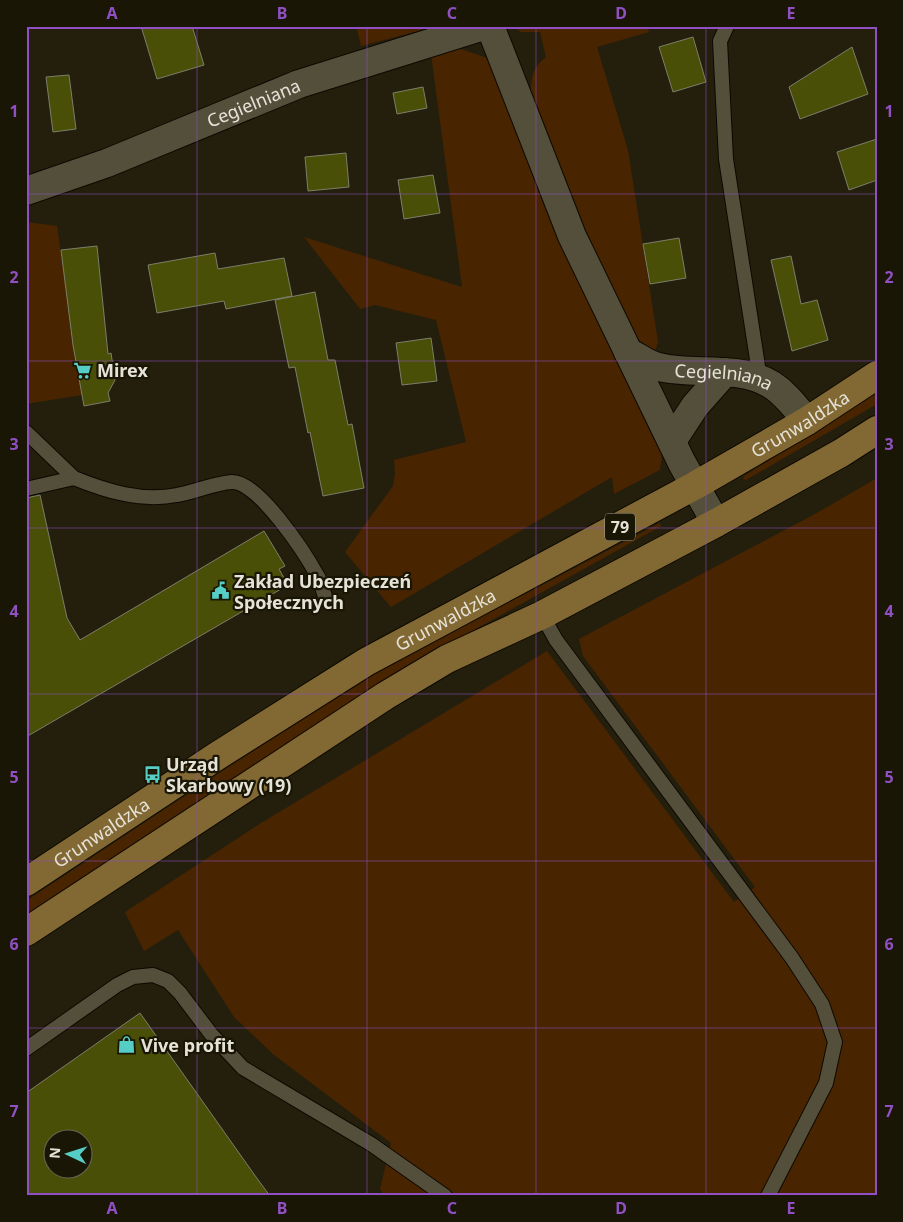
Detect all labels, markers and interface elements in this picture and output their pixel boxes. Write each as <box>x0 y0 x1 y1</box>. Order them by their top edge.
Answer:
text: A <box>106 2 118 24</box>
text: B <box>277 2 287 24</box>
text: C <box>447 2 457 24</box>
text: D <box>615 2 627 24</box>
text: E <box>787 2 796 24</box>
street label: Cegielniana <box>203 73 304 133</box>
text: 1 <box>9 100 19 122</box>
text: 1 <box>884 100 894 122</box>
text: 2 <box>9 266 19 288</box>
text: 2 <box>884 266 894 288</box>
place label: Mirex <box>97 358 148 382</box>
street label: Cegielniana <box>674 358 777 395</box>
supermarket icon: Mirex <box>73 360 93 380</box>
street label: Grunwaldzka <box>746 385 854 463</box>
text: 3 <box>9 433 19 455</box>
text: 3 <box>884 433 894 455</box>
road number: 79 <box>605 514 635 540</box>
place label: Zakład Ubezpieczeń Społecznych <box>234 569 411 614</box>
public building icon: Zakład Ubezpieczeń Społecznych <box>210 581 230 601</box>
street label: Grunwaldzka <box>391 583 500 656</box>
text: 4 <box>9 600 19 622</box>
text: 4 <box>884 600 894 622</box>
place label: Urząd Skarbowy (19) <box>166 752 291 797</box>
bus stop icon: Urząd Skarbowy (19) <box>142 764 162 784</box>
text: 5 <box>9 766 19 788</box>
text: 5 <box>884 766 894 788</box>
street label: Grunwaldzka <box>48 792 154 873</box>
text: 6 <box>9 933 19 955</box>
text: 6 <box>884 933 894 955</box>
place label: Vive profit <box>141 1033 234 1057</box>
shop icon: Vive profit <box>117 1035 137 1055</box>
text: 7 <box>9 1100 19 1122</box>
text: 7 <box>884 1100 894 1122</box>
north arrow <box>42 1130 92 1180</box>
text: N <box>45 1147 64 1159</box>
text: A <box>106 1197 118 1219</box>
text: B <box>277 1197 287 1219</box>
text: C <box>447 1197 457 1219</box>
text: D <box>615 1197 627 1219</box>
text: E <box>787 1197 796 1219</box>

